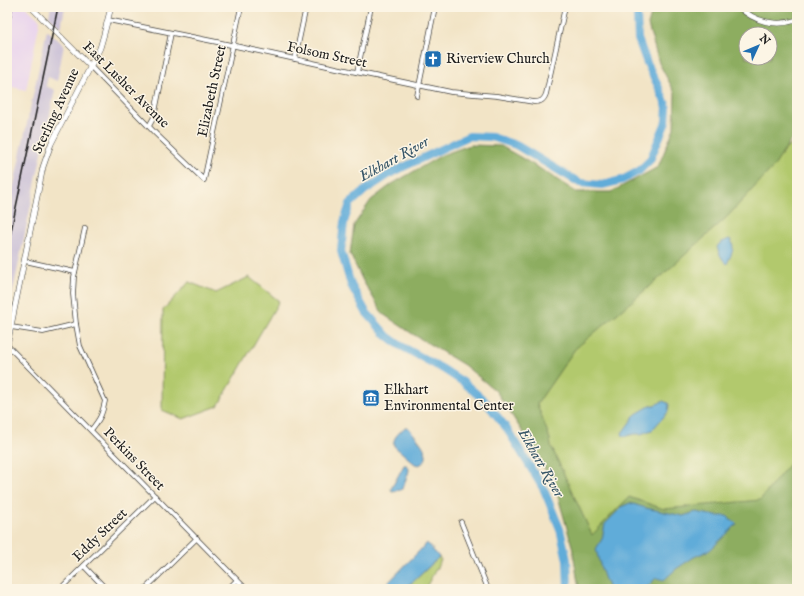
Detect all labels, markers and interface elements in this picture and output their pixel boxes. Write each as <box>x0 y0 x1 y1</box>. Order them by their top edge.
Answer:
north arrow <box>738 26 778 66</box>
text: N <box>755 31 773 48</box>
street label: East Lusher Avenue <box>79 38 174 133</box>
street label: Folsom Street <box>285 38 369 72</box>
street label: Elizabeth Street <box>193 43 231 139</box>
church icon: Riverview Church <box>423 49 443 69</box>
place label: Riverview Church <box>446 50 550 68</box>
street label: Sterling Avenue <box>28 65 84 157</box>
water label: Elkhart River <box>355 132 433 186</box>
place label: Elkhart Environmental Center <box>384 381 514 415</box>
museum icon: Elkhart Environmental Center <box>361 388 381 408</box>
street label: Perkins Street <box>99 424 169 494</box>
water label: Elkhart River <box>513 424 569 502</box>
street label: Eddy Street <box>69 504 131 566</box>

